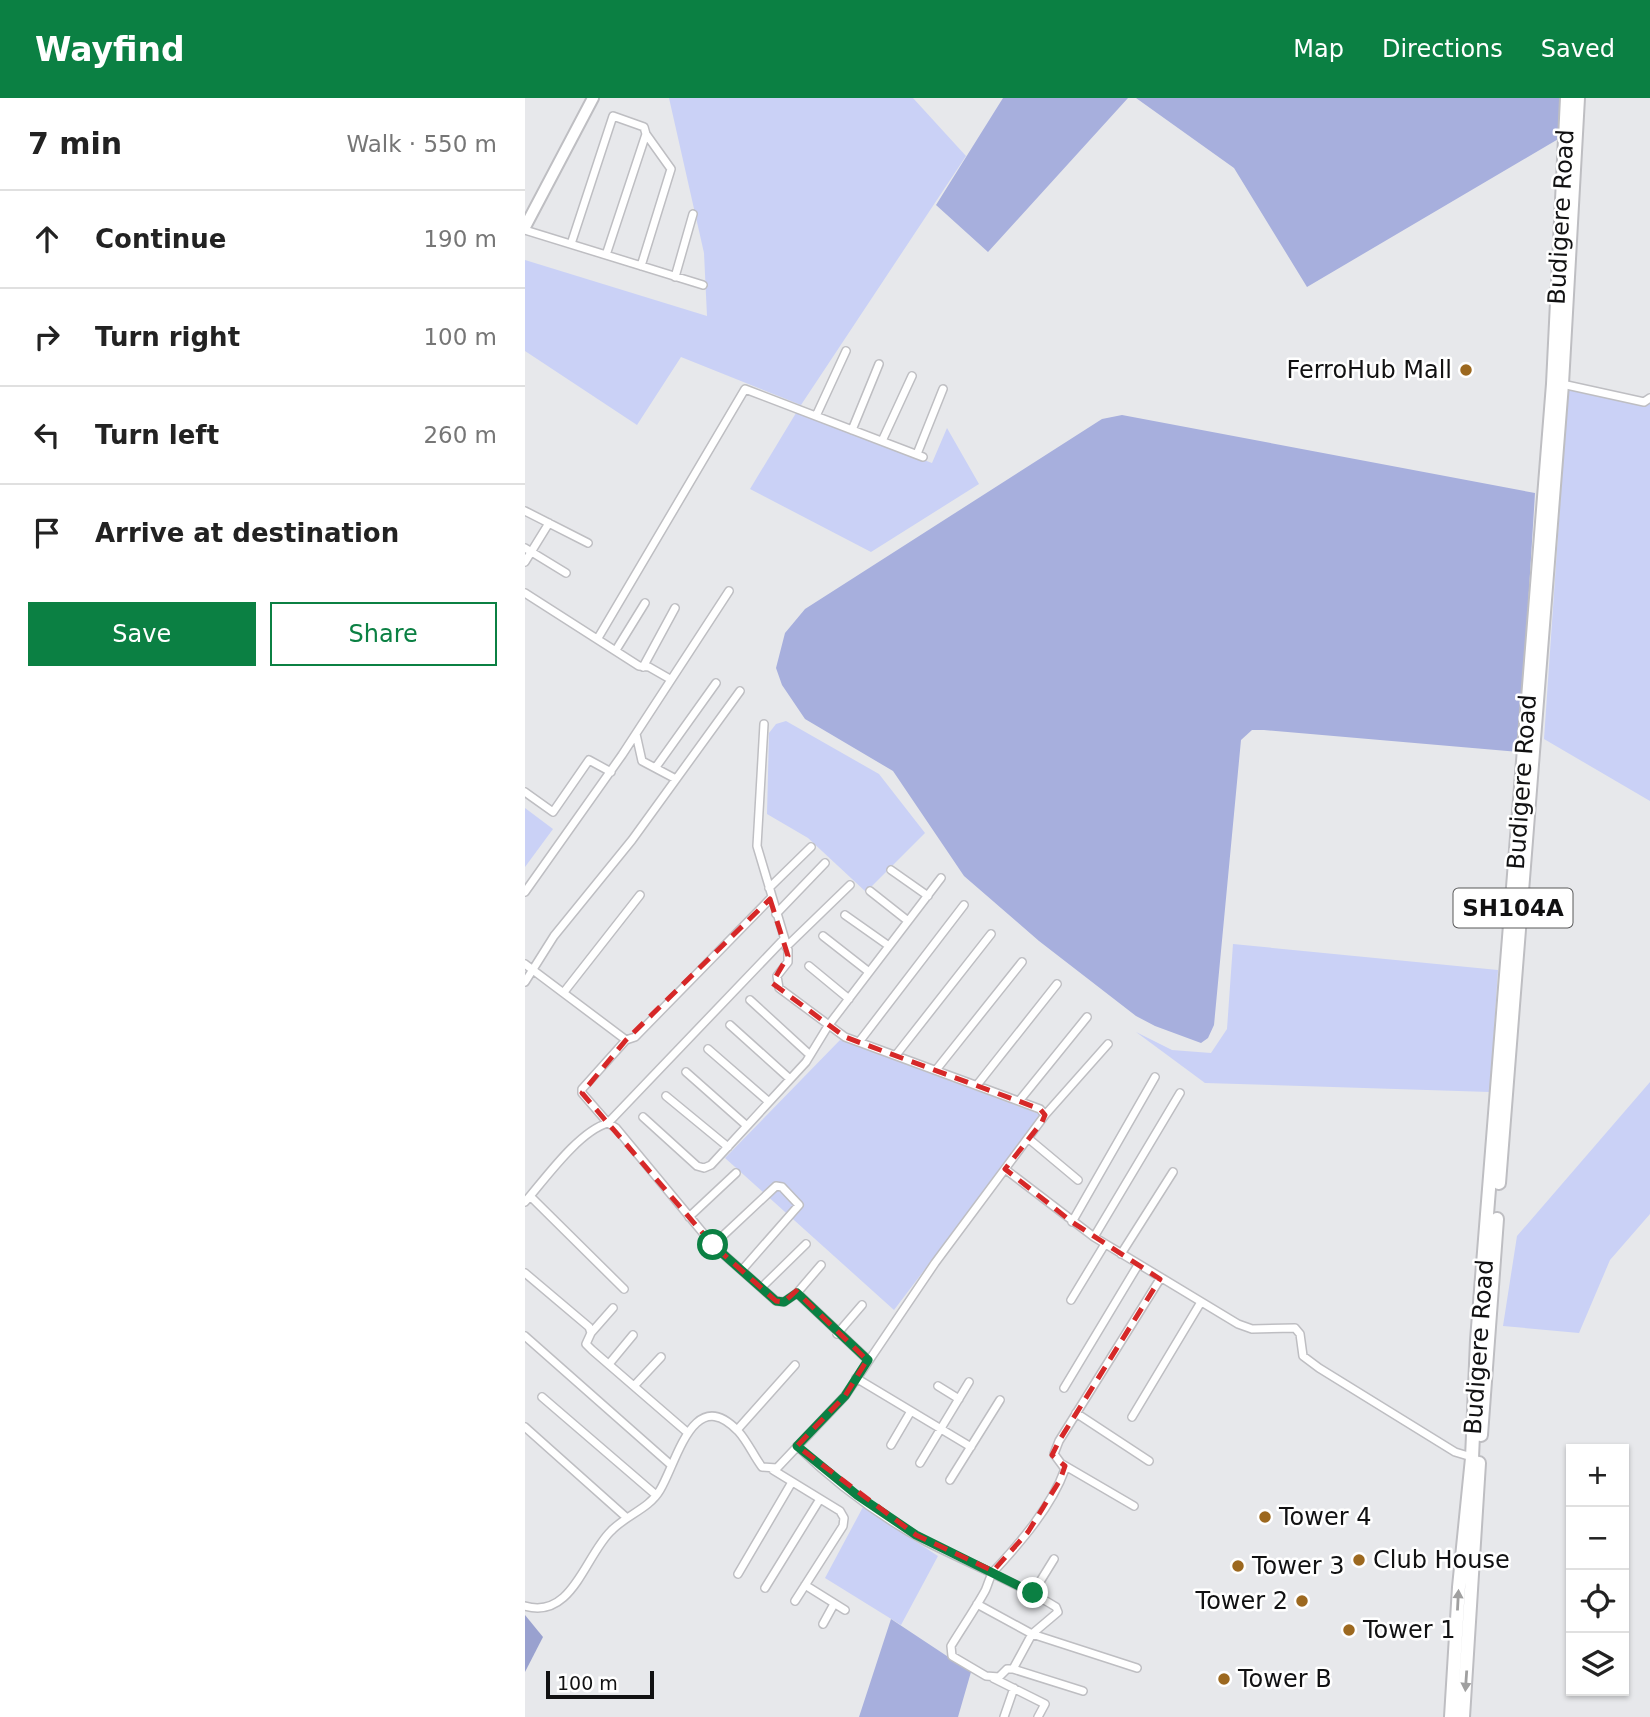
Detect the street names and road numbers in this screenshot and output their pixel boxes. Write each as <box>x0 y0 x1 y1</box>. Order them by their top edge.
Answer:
street label: Budigere Road <box>1542 129 1580 305</box>
street label: Budigere Road <box>1502 693 1542 871</box>
road number: SH104A <box>1453 888 1573 928</box>
street label: Budigere Road <box>1459 1258 1499 1436</box>

